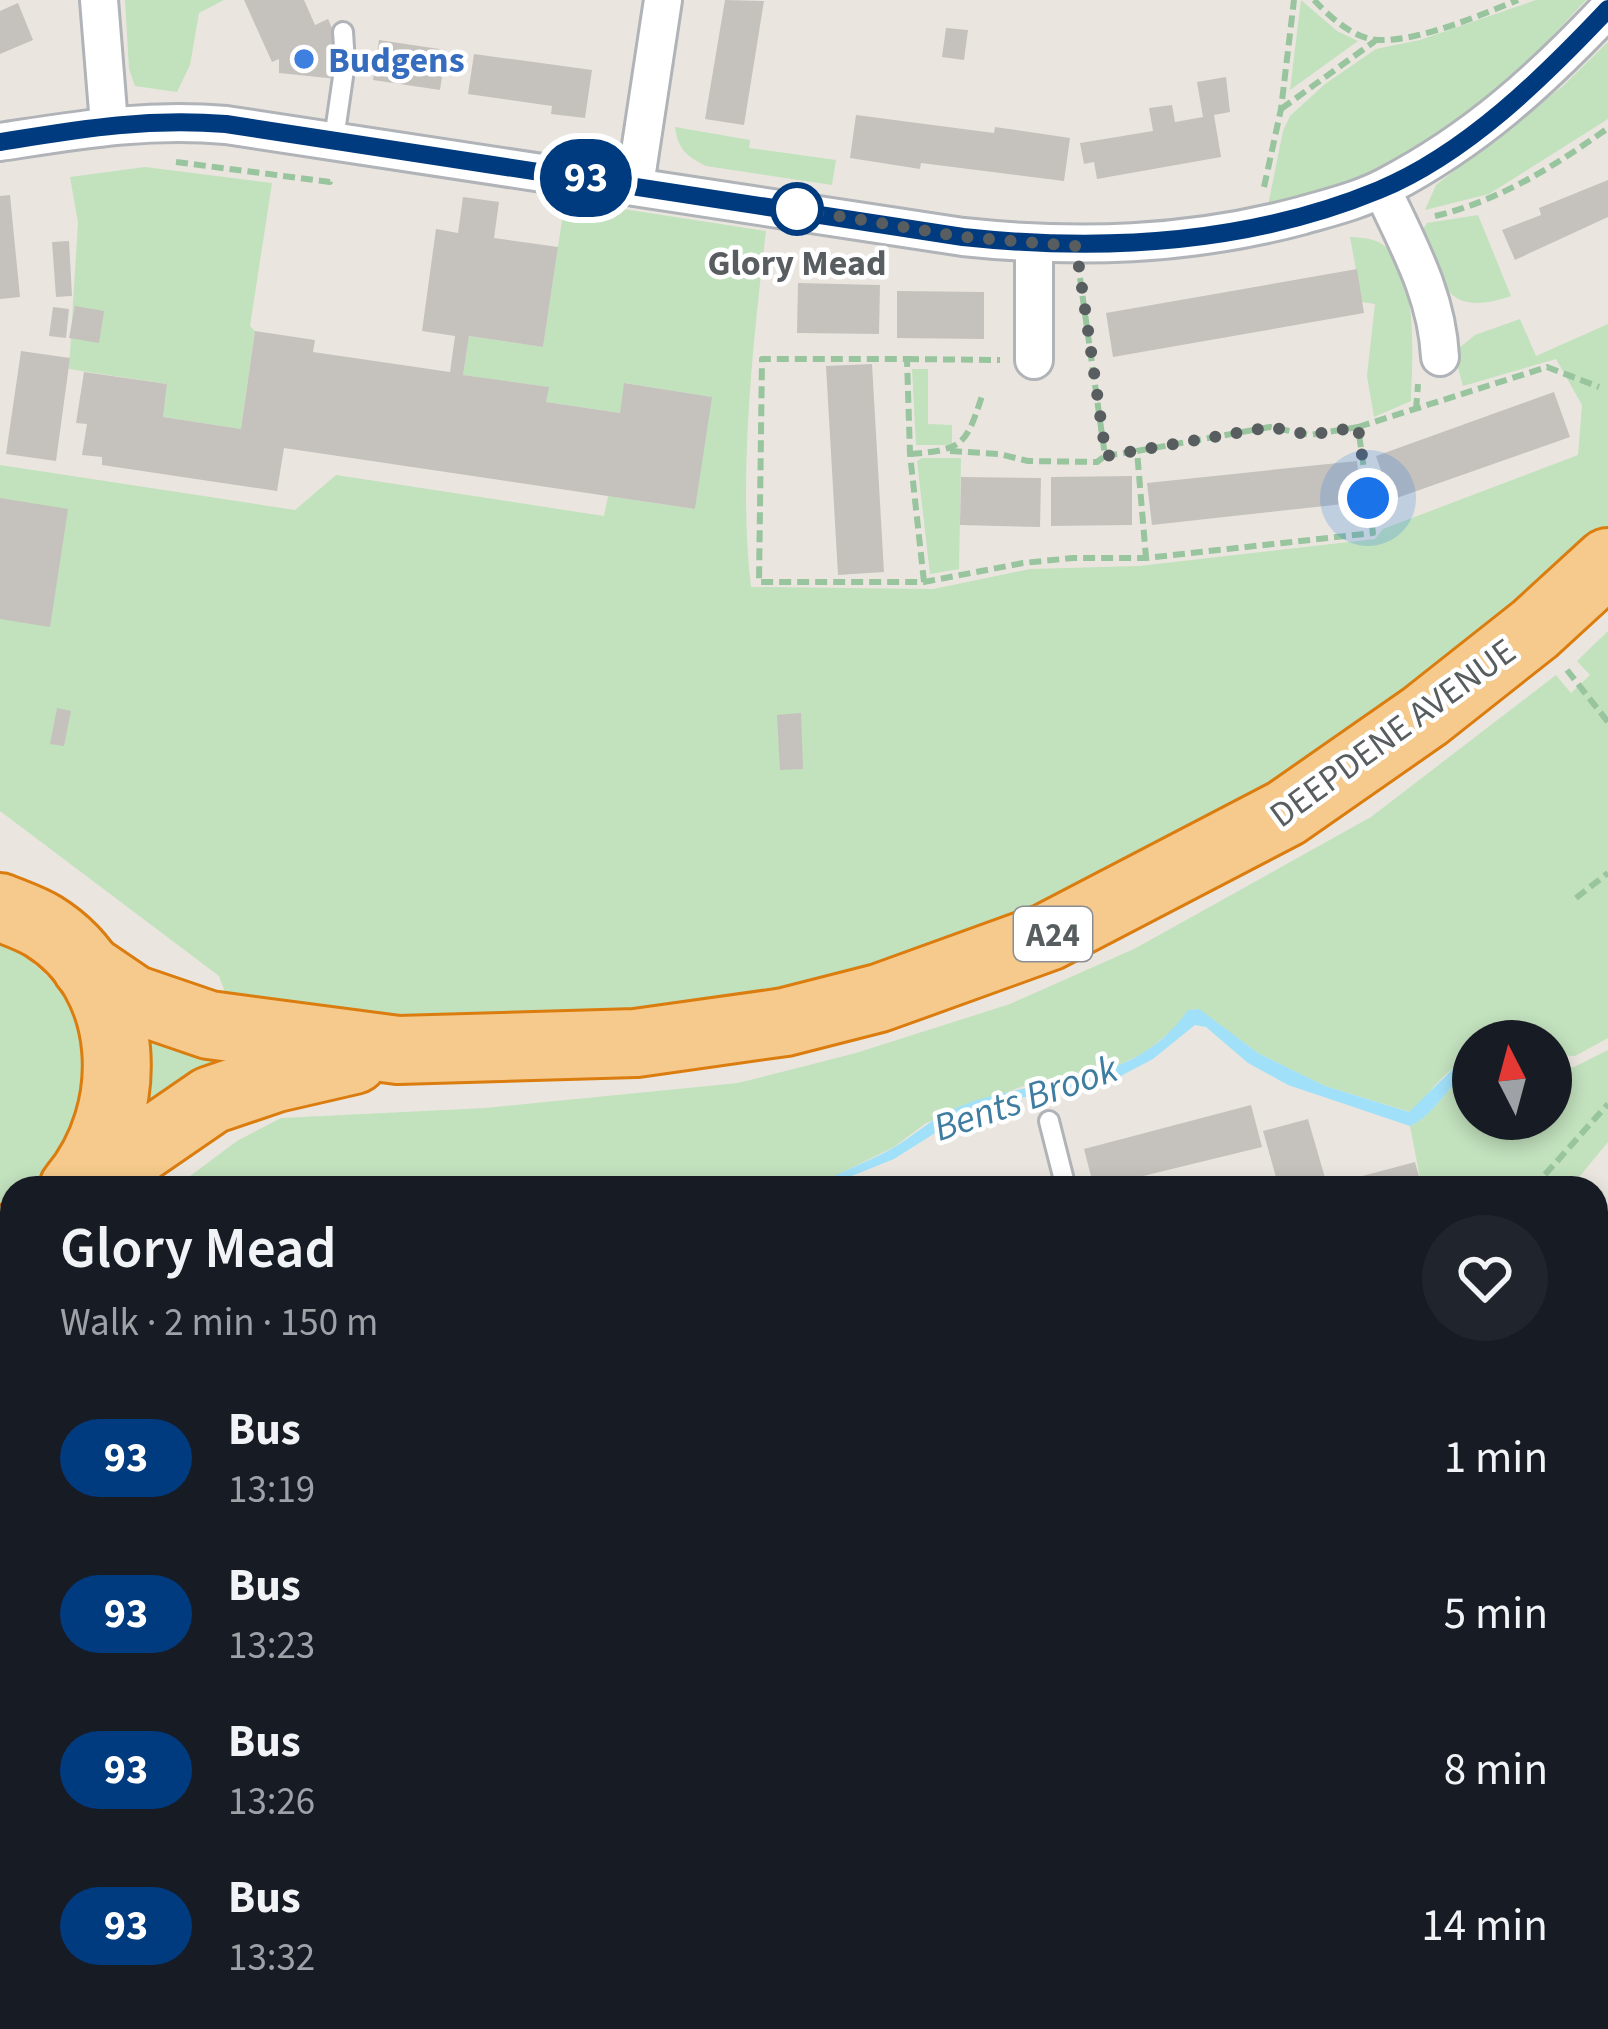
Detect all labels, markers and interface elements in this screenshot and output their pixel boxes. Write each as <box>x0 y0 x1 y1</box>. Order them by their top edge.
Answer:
place label: Budgens <box>328 35 465 86</box>
marker: Budgens <box>291 46 317 72</box>
line badge: 93 <box>532 139 640 217</box>
text: 93 <box>564 148 608 208</box>
marker: Glory Mead <box>772 184 822 234</box>
place label: Glory Mead <box>707 238 887 289</box>
your location <box>1338 468 1398 528</box>
street label: DEEPDENE AVENUE <box>1259 626 1526 840</box>
road number: A24 <box>1014 907 1092 961</box>
north arrow <box>1452 1020 1572 1140</box>
map controls <box>1452 1020 1572 1140</box>
water label: Bents Brook <box>926 1041 1127 1157</box>
text: Glory Mead <box>60 1209 337 1290</box>
button: heart <box>1422 1215 1548 1341</box>
text: Walk · 2 min · 150 m <box>60 1295 378 1351</box>
text: Bus <box>228 1398 301 1462</box>
text: 1 min <box>1444 1426 1548 1490</box>
text: 93 <box>104 1428 148 1488</box>
text: 13:19 <box>228 1462 315 1518</box>
text: Bus <box>228 1554 301 1618</box>
text: 5 min <box>1444 1582 1548 1646</box>
text: 93 <box>104 1584 148 1644</box>
text: 13:23 <box>228 1618 315 1674</box>
text: Bus <box>228 1710 301 1774</box>
text: 8 min <box>1444 1738 1548 1802</box>
text: 93 <box>104 1740 148 1800</box>
text: 13:26 <box>228 1774 315 1830</box>
text: Bus <box>228 1866 301 1930</box>
text: 14 min <box>1421 1894 1548 1958</box>
text: 93 <box>104 1896 148 1956</box>
text: 13:32 <box>228 1930 315 1986</box>

